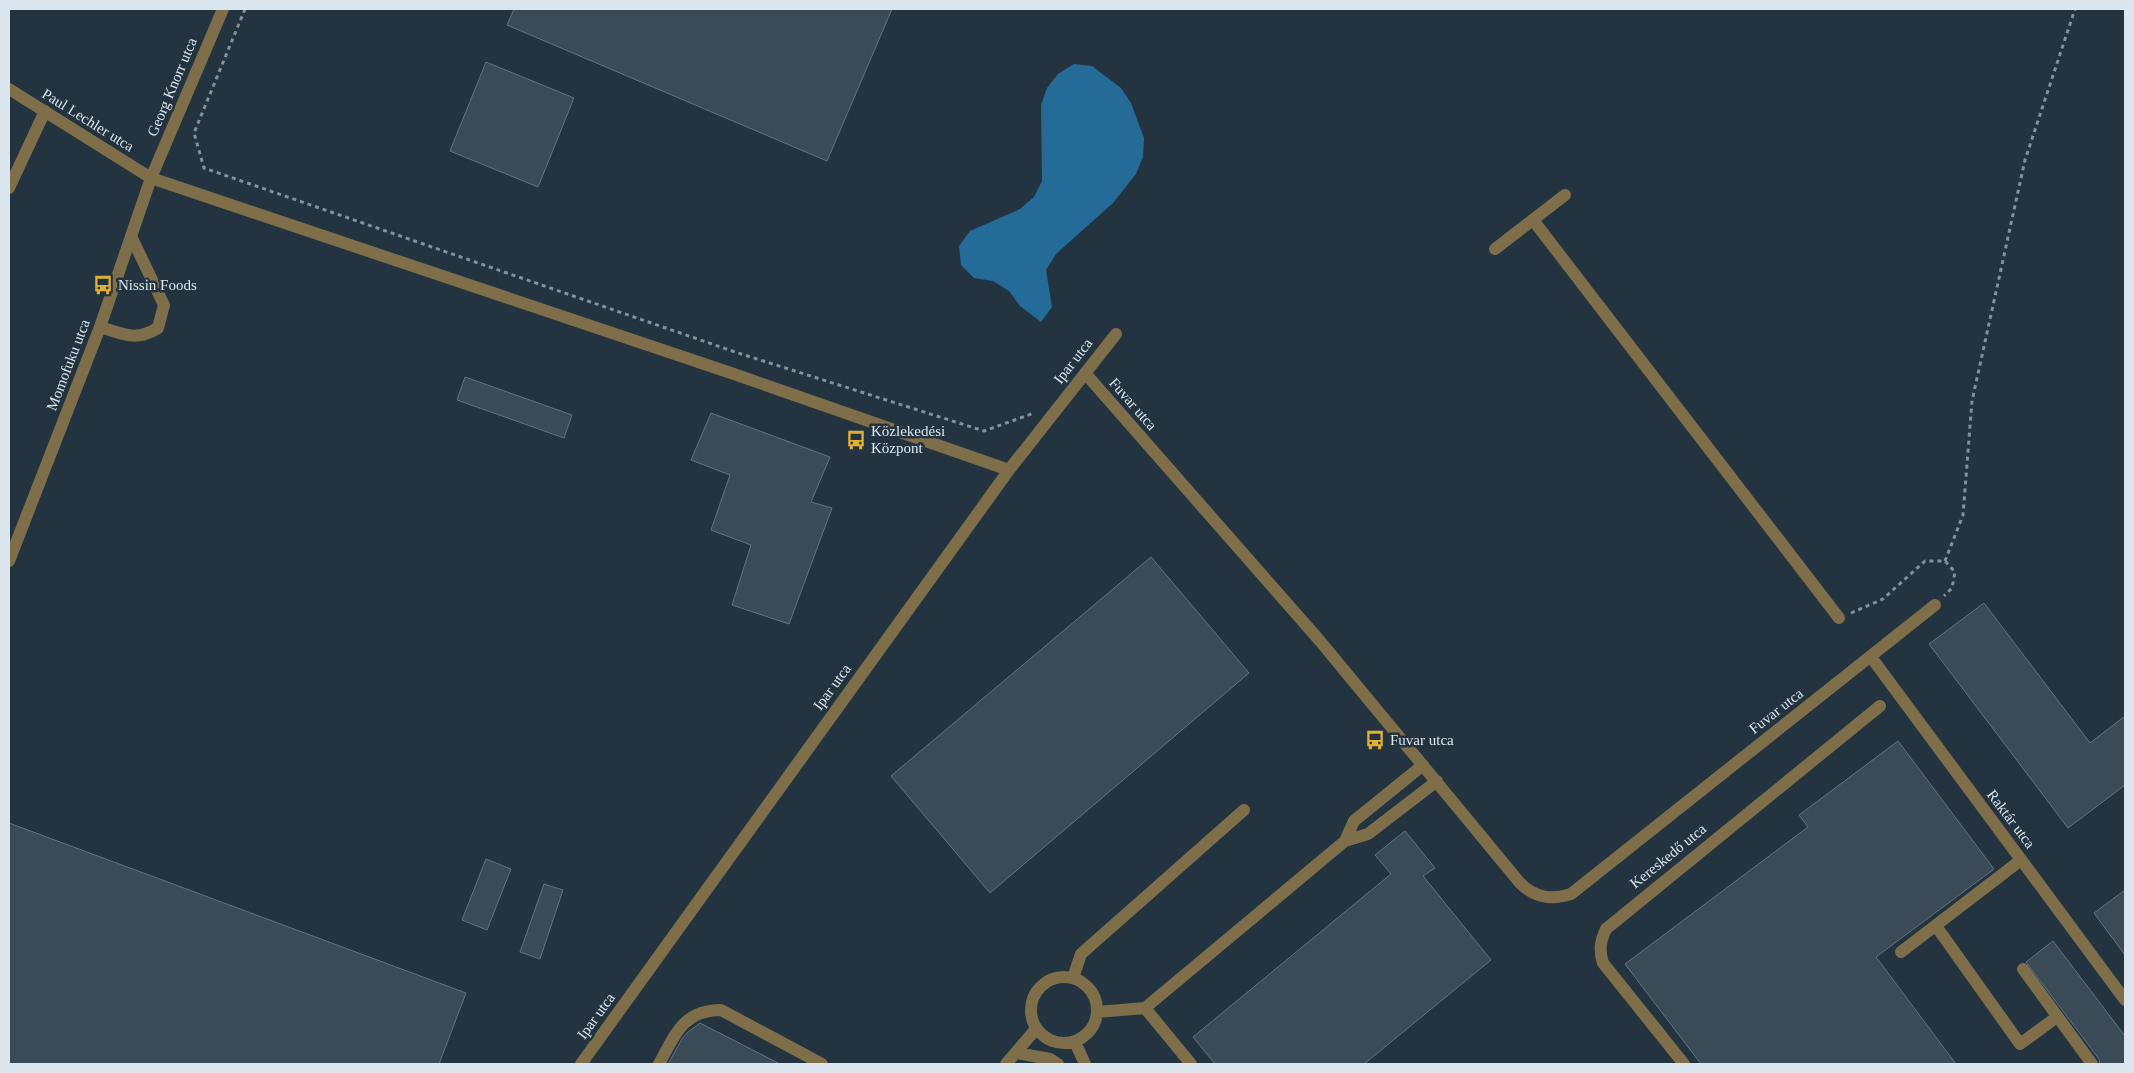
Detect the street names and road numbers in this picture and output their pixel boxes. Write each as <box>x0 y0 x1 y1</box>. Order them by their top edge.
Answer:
street label: Georg Knorr utca <box>144 35 200 139</box>
street label: Paul Lechler utca <box>39 85 137 155</box>
street label: Momofuku utca <box>43 317 93 413</box>
street label: Ipar utca <box>1050 335 1096 387</box>
street label: Fuvar utca <box>1106 375 1160 434</box>
street label: Ipar utca <box>810 661 854 713</box>
street label: Fuvar utca <box>1746 685 1806 737</box>
street label: Raktár utca <box>1984 787 2038 852</box>
street label: Kereskedő utca <box>1627 820 1709 891</box>
street label: Ipar utca <box>574 990 618 1042</box>

